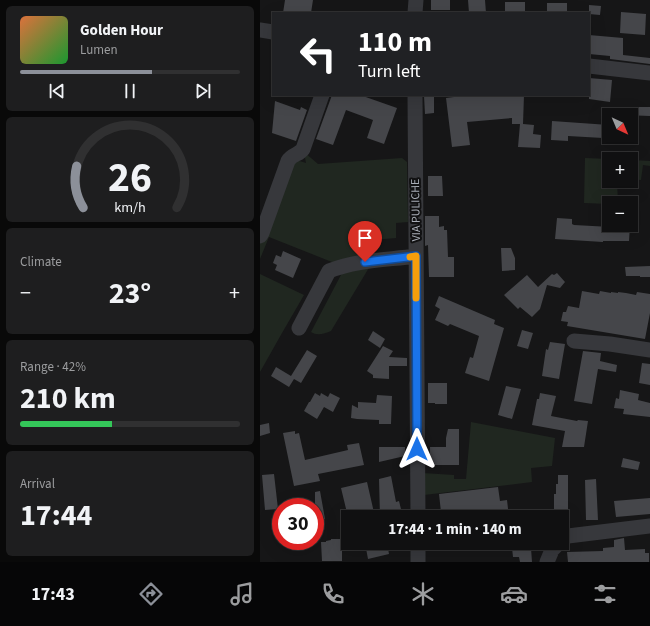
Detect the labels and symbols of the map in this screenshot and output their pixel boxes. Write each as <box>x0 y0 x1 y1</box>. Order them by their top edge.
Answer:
north arrow <box>602 108 638 144</box>
street label: VIA PULICHE <box>407 178 425 242</box>
pin <box>348 221 382 262</box>
position arrow <box>396 428 438 470</box>
speed limit sign: 30 <box>272 498 324 550</box>

